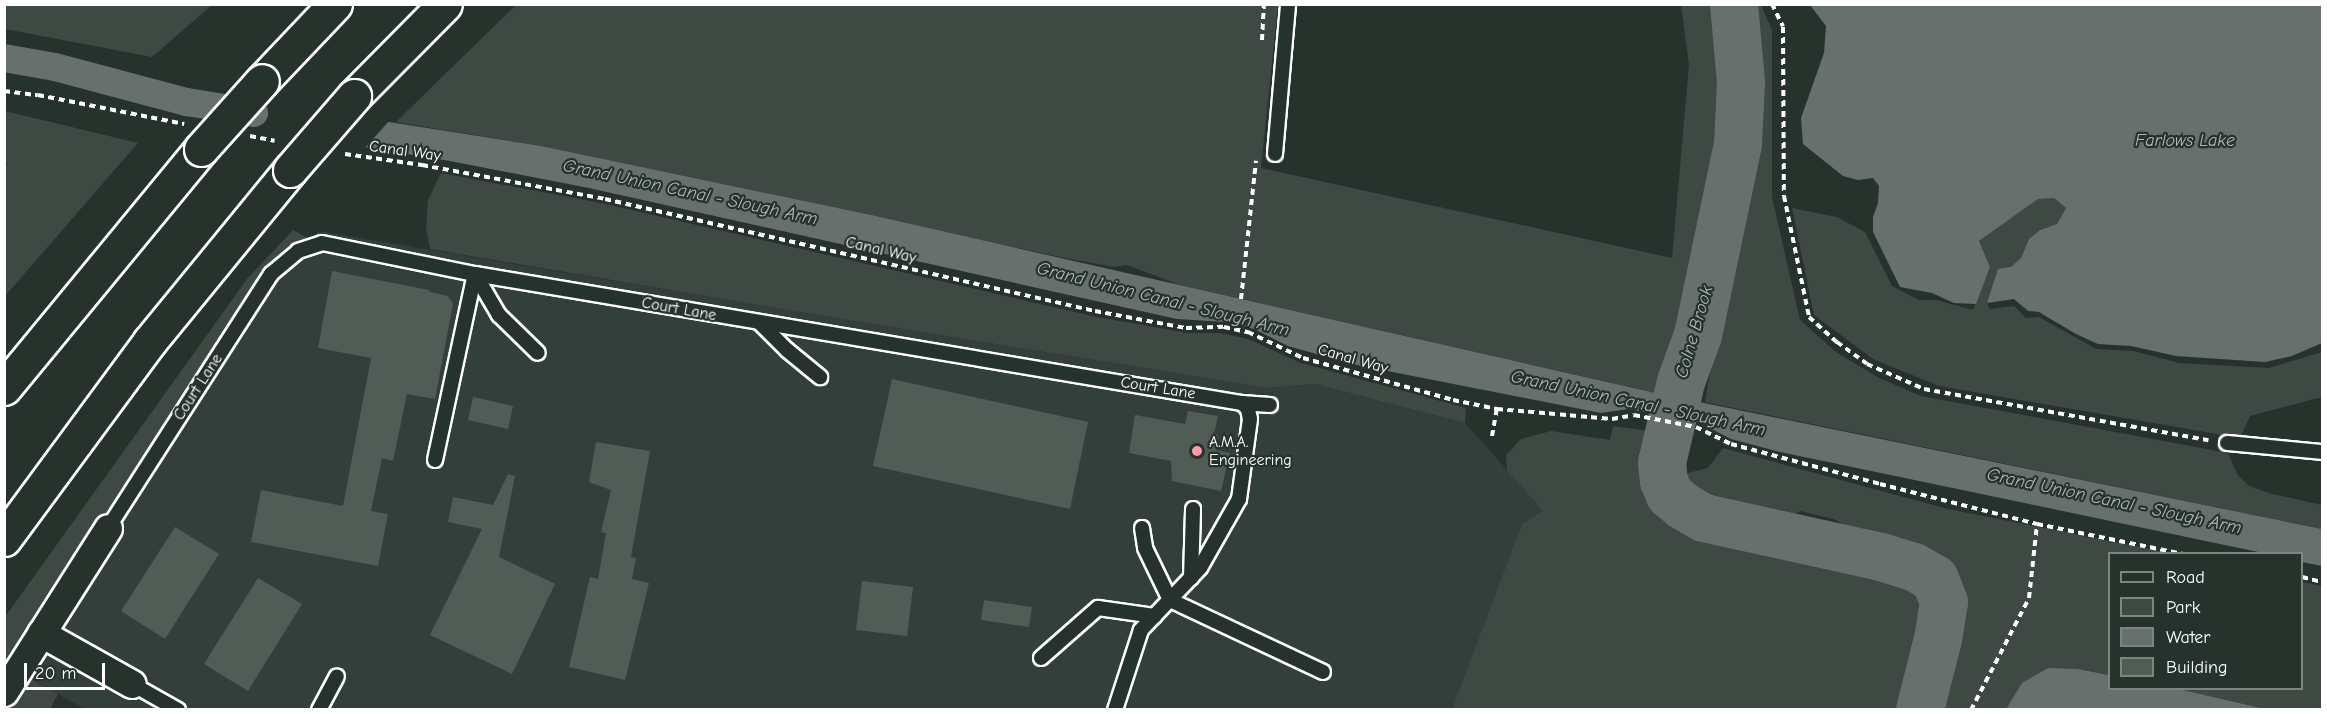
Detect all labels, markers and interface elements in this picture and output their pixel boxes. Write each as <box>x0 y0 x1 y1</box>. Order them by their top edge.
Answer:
water label: Farlows Lake <box>2135 130 2235 152</box>
street label: Canal Way <box>368 136 442 166</box>
water label: Grand Union Canal - Slough Arm <box>561 155 819 231</box>
street label: Canal Way <box>844 233 918 267</box>
water label: Grand Union Canal - Slough Arm <box>1034 258 1292 342</box>
water label: Colne Brook <box>1672 283 1718 381</box>
street label: Court Lane <box>640 293 718 325</box>
street label: Canal Way <box>1316 340 1390 378</box>
street label: Court Lane <box>169 350 227 424</box>
water label: Grand Union Canal - Slough Arm <box>1509 366 1767 442</box>
street label: Court Lane <box>1119 373 1197 403</box>
place label: A.M.A. Engineering <box>1209 432 1292 470</box>
marker: A.M.A. Engineering <box>1190 444 1204 458</box>
water label: Grand Union Canal - Slough Arm <box>1985 464 2243 540</box>
legend <box>2108 552 2303 690</box>
text: Road <box>2166 567 2205 588</box>
text: Park <box>2166 597 2200 618</box>
text: Water <box>2166 627 2210 648</box>
scale bar <box>27 651 108 689</box>
text: Building <box>2166 657 2228 678</box>
text: 20 m <box>35 663 76 684</box>

